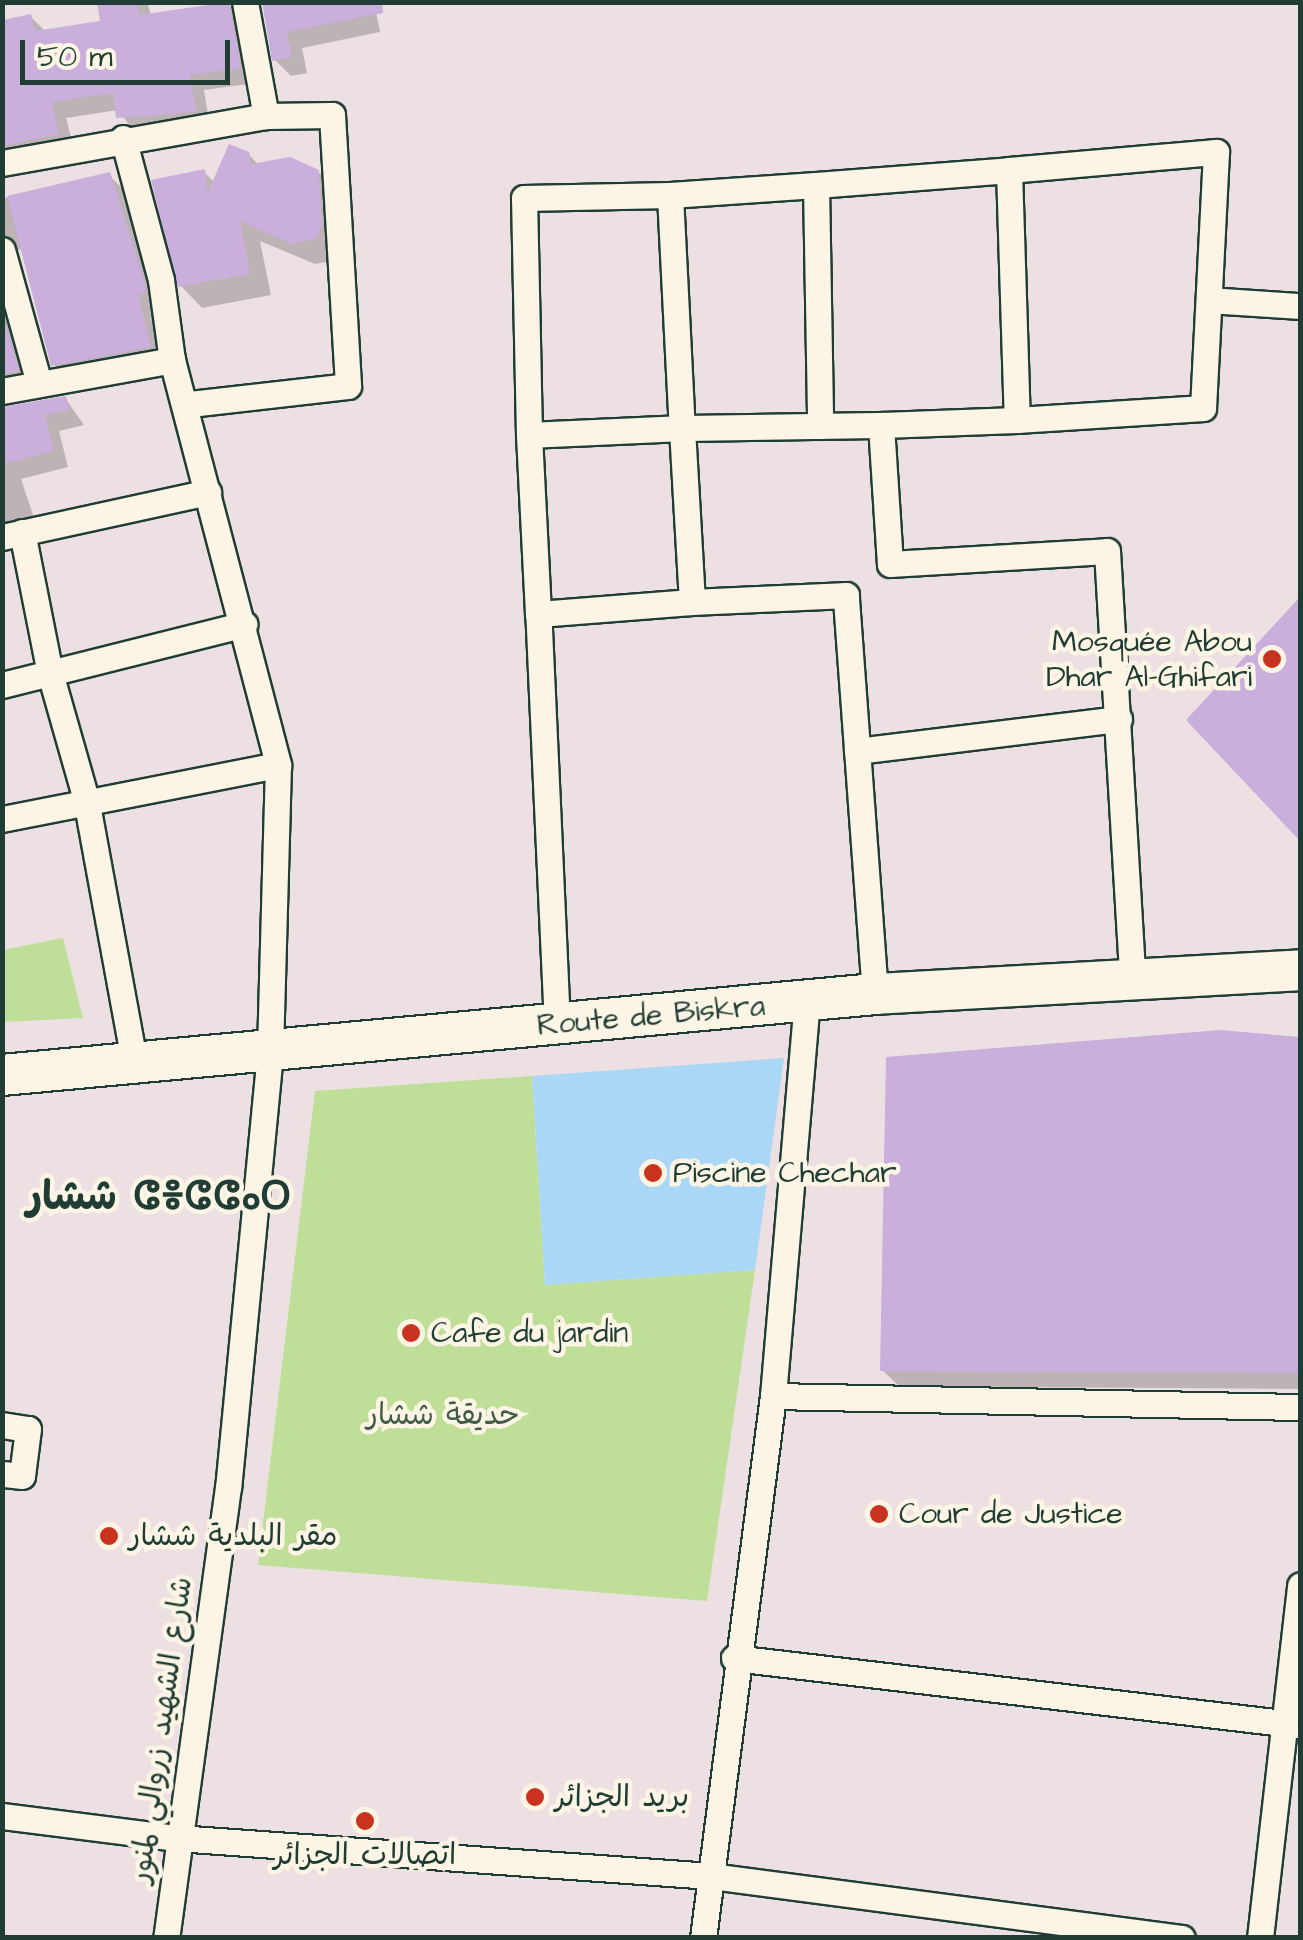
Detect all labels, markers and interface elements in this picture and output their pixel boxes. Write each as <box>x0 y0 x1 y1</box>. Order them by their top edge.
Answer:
scale bar <box>25 20 235 82</box>
text: 50 m <box>37 36 113 78</box>
place label: Mosquée Abou Dhar Al-Ghifari <box>1046 624 1252 694</box>
marker: Mosquée Abou Dhar Al-Ghifari <box>1261 648 1283 670</box>
street label: Route de Biskra <box>536 988 766 1044</box>
place label: Piscine Chechar <box>673 1155 896 1191</box>
marker: Piscine Chechar <box>642 1162 664 1184</box>
district label: ششار ⵛⴻⵛⵛⴰⵔ <box>27 1174 291 1222</box>
place label: Cafe du jardin <box>431 1315 628 1351</box>
marker: Cafe du jardin <box>400 1322 422 1344</box>
park label: حديقة ششار <box>366 1397 520 1433</box>
place label: Cour de Justice <box>899 1496 1123 1532</box>
marker: Cour de Justice <box>868 1503 890 1525</box>
place label: مقر البلدية ششار <box>129 1518 338 1554</box>
marker: مقر البلدية ششار <box>98 1525 120 1547</box>
street label: شارع الشهيد زروالي لمنور <box>122 1575 200 1885</box>
place label: بريد الجزائر <box>555 1779 689 1815</box>
marker: بريد الجزائر <box>524 1786 546 1808</box>
marker: اتصالات الجزائر <box>354 1810 376 1832</box>
place label: اتصالات الجزائر <box>274 1837 456 1873</box>

